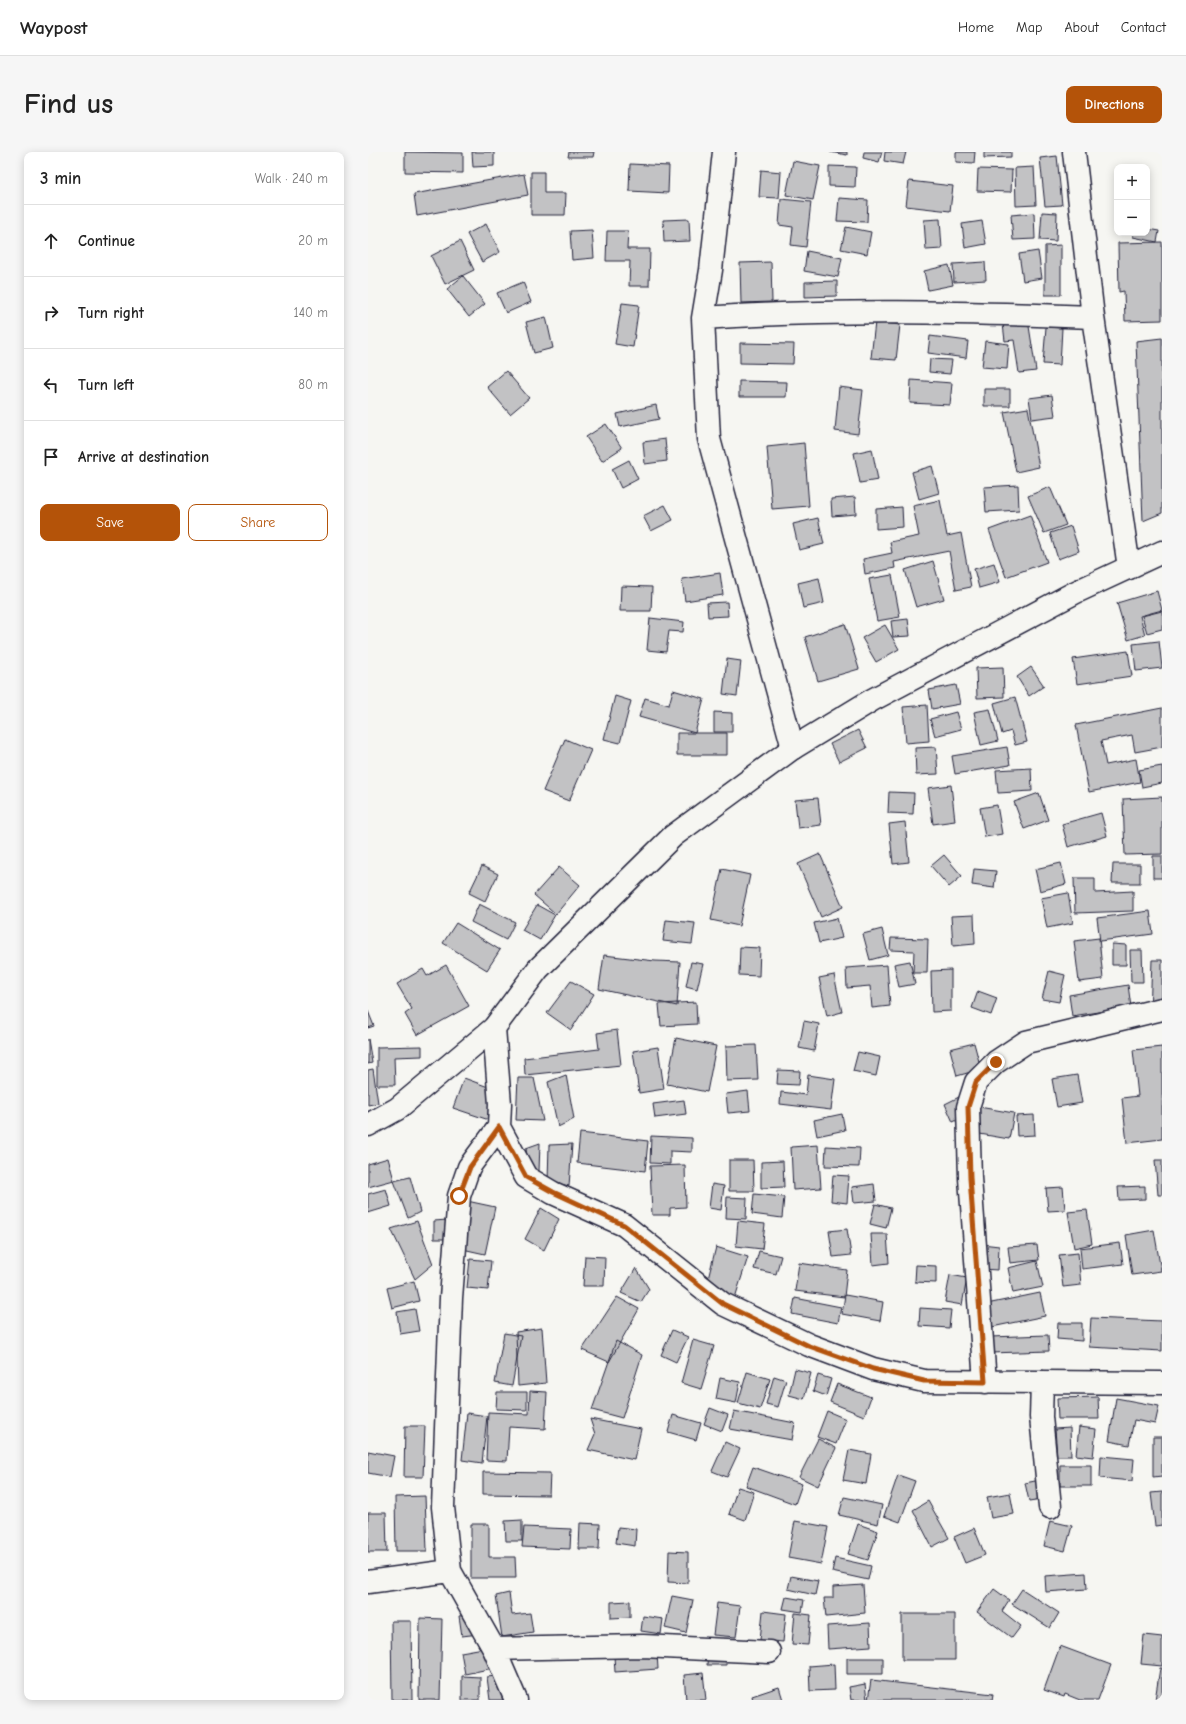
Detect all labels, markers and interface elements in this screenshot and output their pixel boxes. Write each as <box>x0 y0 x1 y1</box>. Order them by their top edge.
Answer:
text: Waypost <box>20 17 88 39</box>
text: Home <box>958 19 994 36</box>
text: Map <box>1016 19 1042 36</box>
text: About <box>1064 19 1099 36</box>
text: Contact <box>1121 19 1166 36</box>
button: Directions <box>1066 86 1162 123</box>
text: Find us <box>24 88 113 120</box>
map controls <box>1114 164 1150 236</box>
button: + <box>1114 164 1150 200</box>
text: 3 min <box>40 169 81 188</box>
text: Walk · 240 m <box>255 171 328 186</box>
button: − <box>1114 200 1150 236</box>
icon: ahead <box>40 230 62 252</box>
text: Continue <box>78 232 135 250</box>
text: 20 m <box>298 233 328 248</box>
icon: right <box>40 302 62 324</box>
text: Turn right <box>78 304 144 322</box>
text: 140 m <box>294 305 328 320</box>
icon: left <box>40 374 62 396</box>
text: Turn left <box>78 376 134 394</box>
text: 80 m <box>298 377 328 392</box>
icon: arrive <box>40 446 62 468</box>
text: Arrive at destination <box>78 448 209 466</box>
button: Save <box>40 504 180 541</box>
button: Share <box>188 504 328 541</box>
route end <box>987 1053 1005 1071</box>
route start <box>450 1187 468 1205</box>

